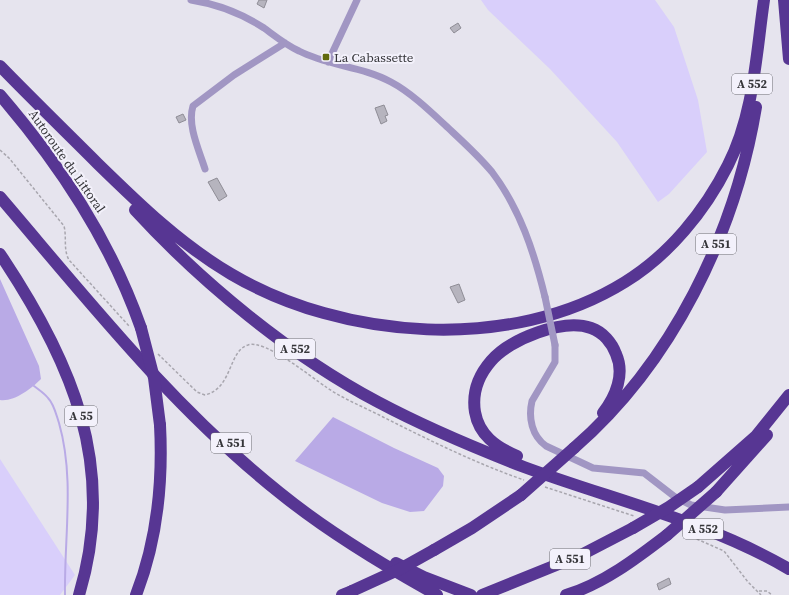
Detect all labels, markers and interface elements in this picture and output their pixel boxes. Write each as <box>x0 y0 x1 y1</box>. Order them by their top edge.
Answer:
place label: La Cabassette <box>334 49 414 66</box>
marker: La Cabassette <box>321 52 331 62</box>
road number: A 552 <box>732 74 772 94</box>
street label: Autoroute du Littoral <box>25 106 109 216</box>
road number: A 551 <box>696 234 736 254</box>
road number: A 552 <box>275 339 315 359</box>
road number: A 55 <box>65 406 97 426</box>
road number: A 551 <box>211 433 251 453</box>
road number: A 552 <box>683 519 723 539</box>
road number: A 551 <box>550 549 590 569</box>

